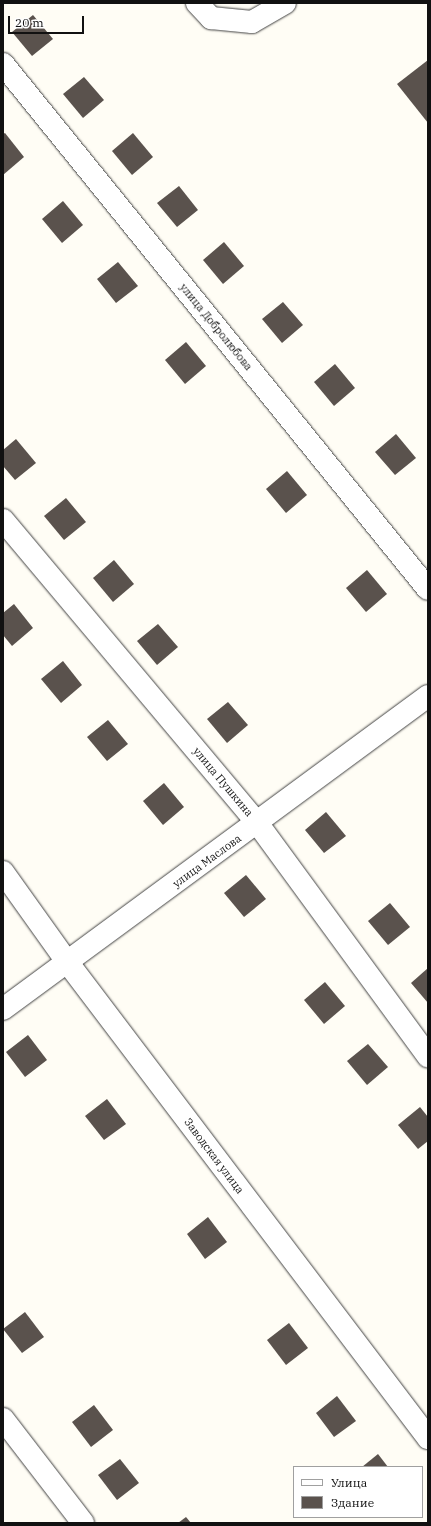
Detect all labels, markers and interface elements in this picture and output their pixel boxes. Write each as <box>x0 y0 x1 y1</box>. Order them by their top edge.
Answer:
scale bar <box>10 8 86 34</box>
text: 20 m <box>15 15 44 30</box>
street label: улица Добролюбова <box>177 281 255 373</box>
street label: улица Пушкина <box>190 745 256 819</box>
street label: улица Маслова <box>170 832 244 890</box>
street label: Заводская улица <box>181 1116 247 1196</box>
legend <box>293 1466 423 1518</box>
text: Улица <box>331 1475 367 1490</box>
text: Здание <box>331 1495 374 1510</box>

